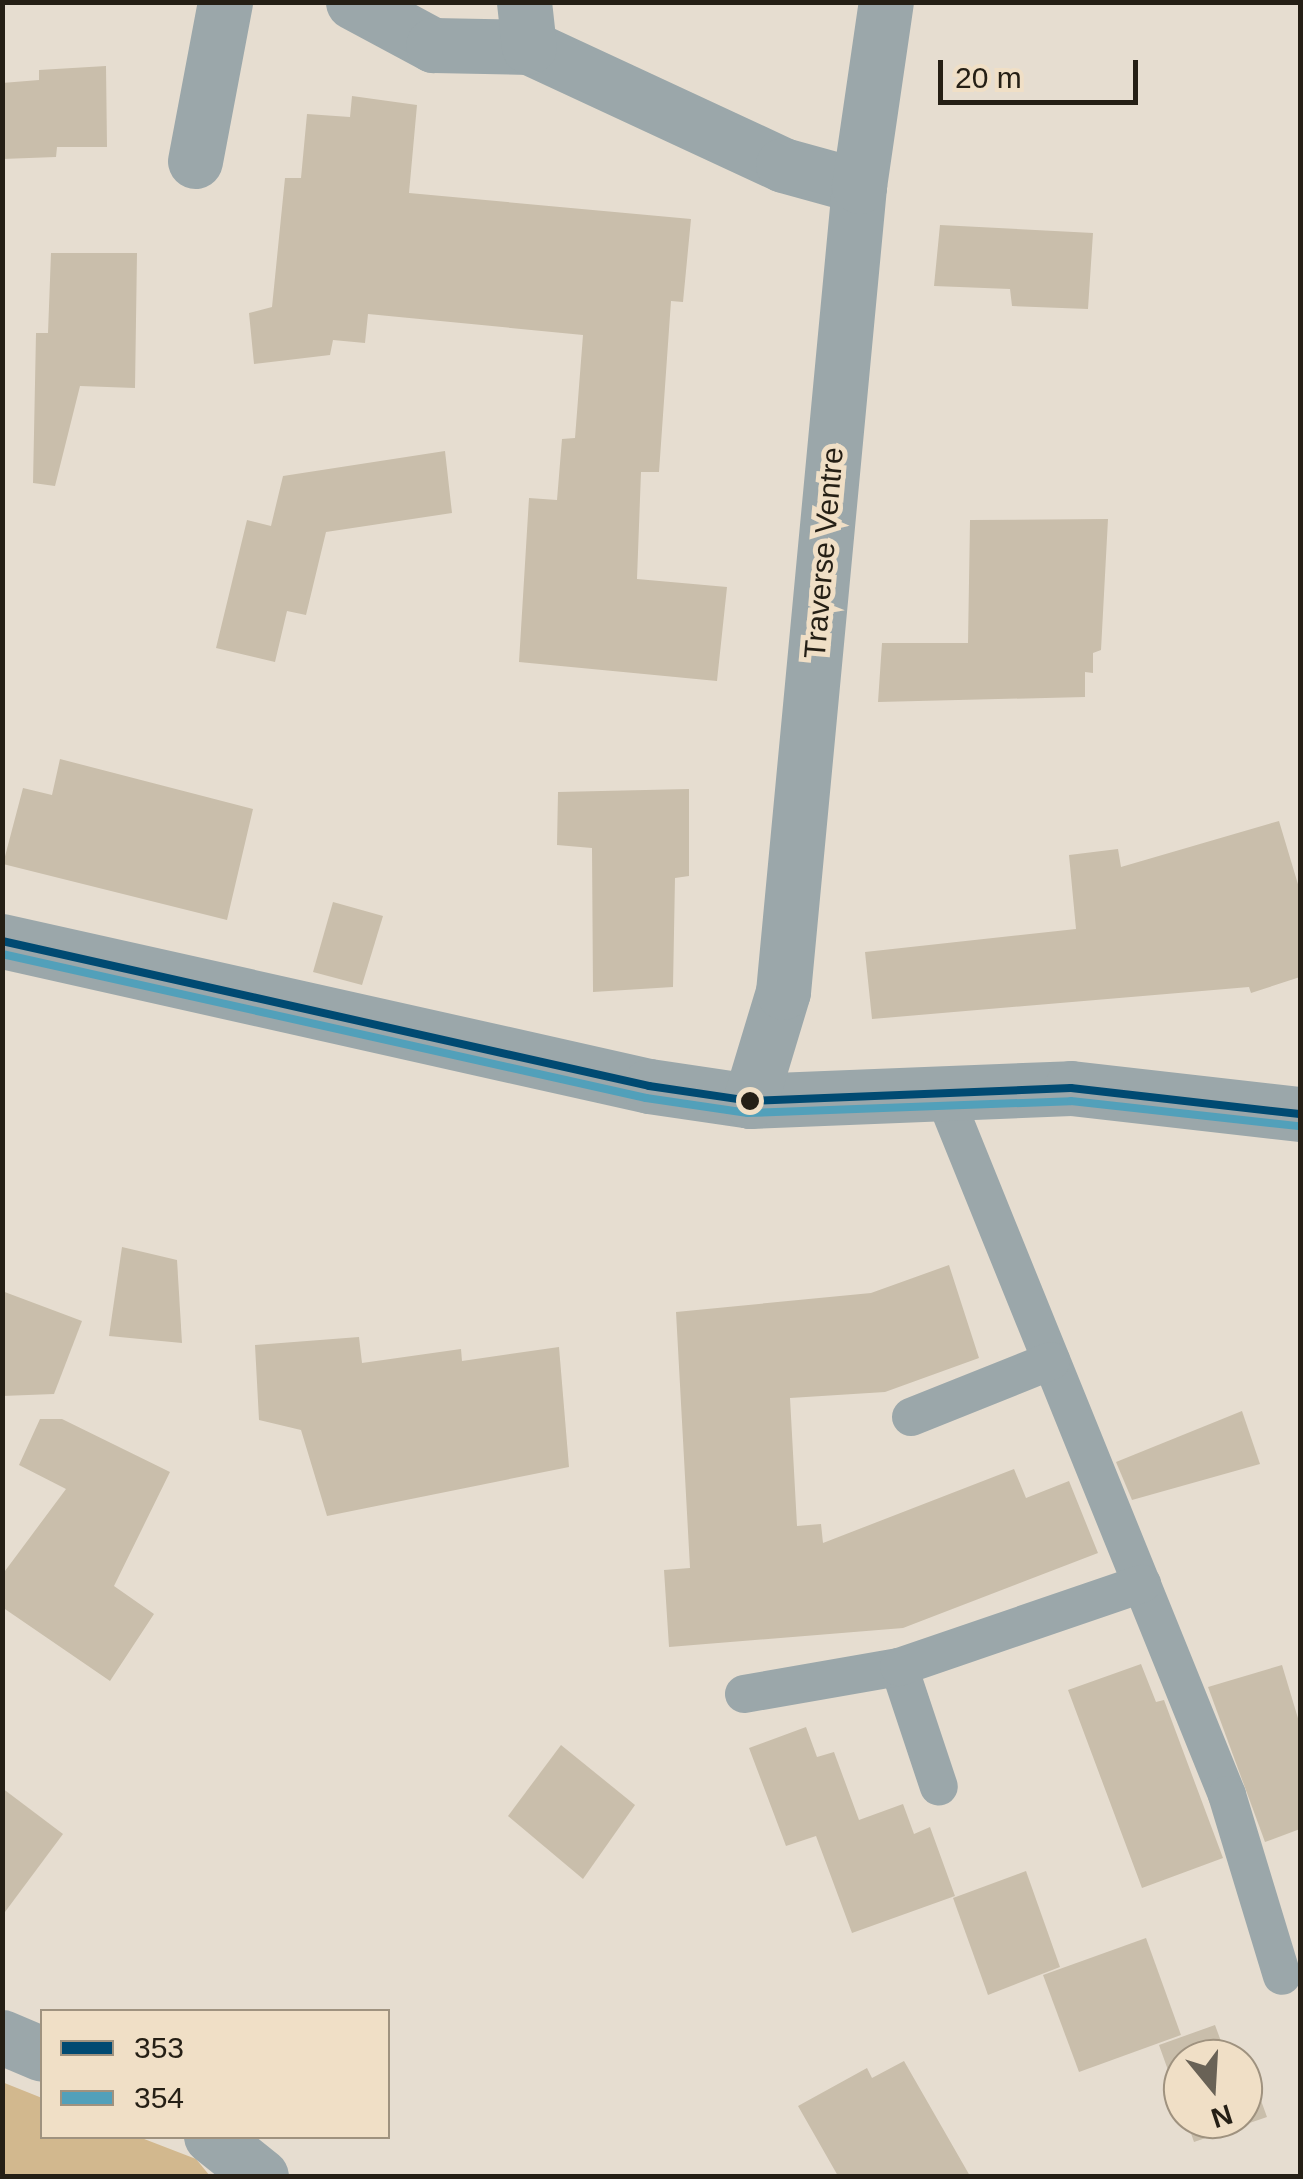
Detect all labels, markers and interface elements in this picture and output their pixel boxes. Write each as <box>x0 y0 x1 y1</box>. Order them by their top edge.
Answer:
scale bar <box>943 40 1143 102</box>
text: 20 m <box>955 61 1022 94</box>
street label: Traverse Ventre <box>797 446 851 660</box>
unlabelled marker <box>740 1091 760 1111</box>
legend <box>40 2009 390 2139</box>
text: 353 <box>134 2031 184 2064</box>
north arrow <box>1163 2039 1263 2139</box>
text: 354 <box>134 2081 184 2114</box>
text: N <box>1207 2098 1236 2134</box>

